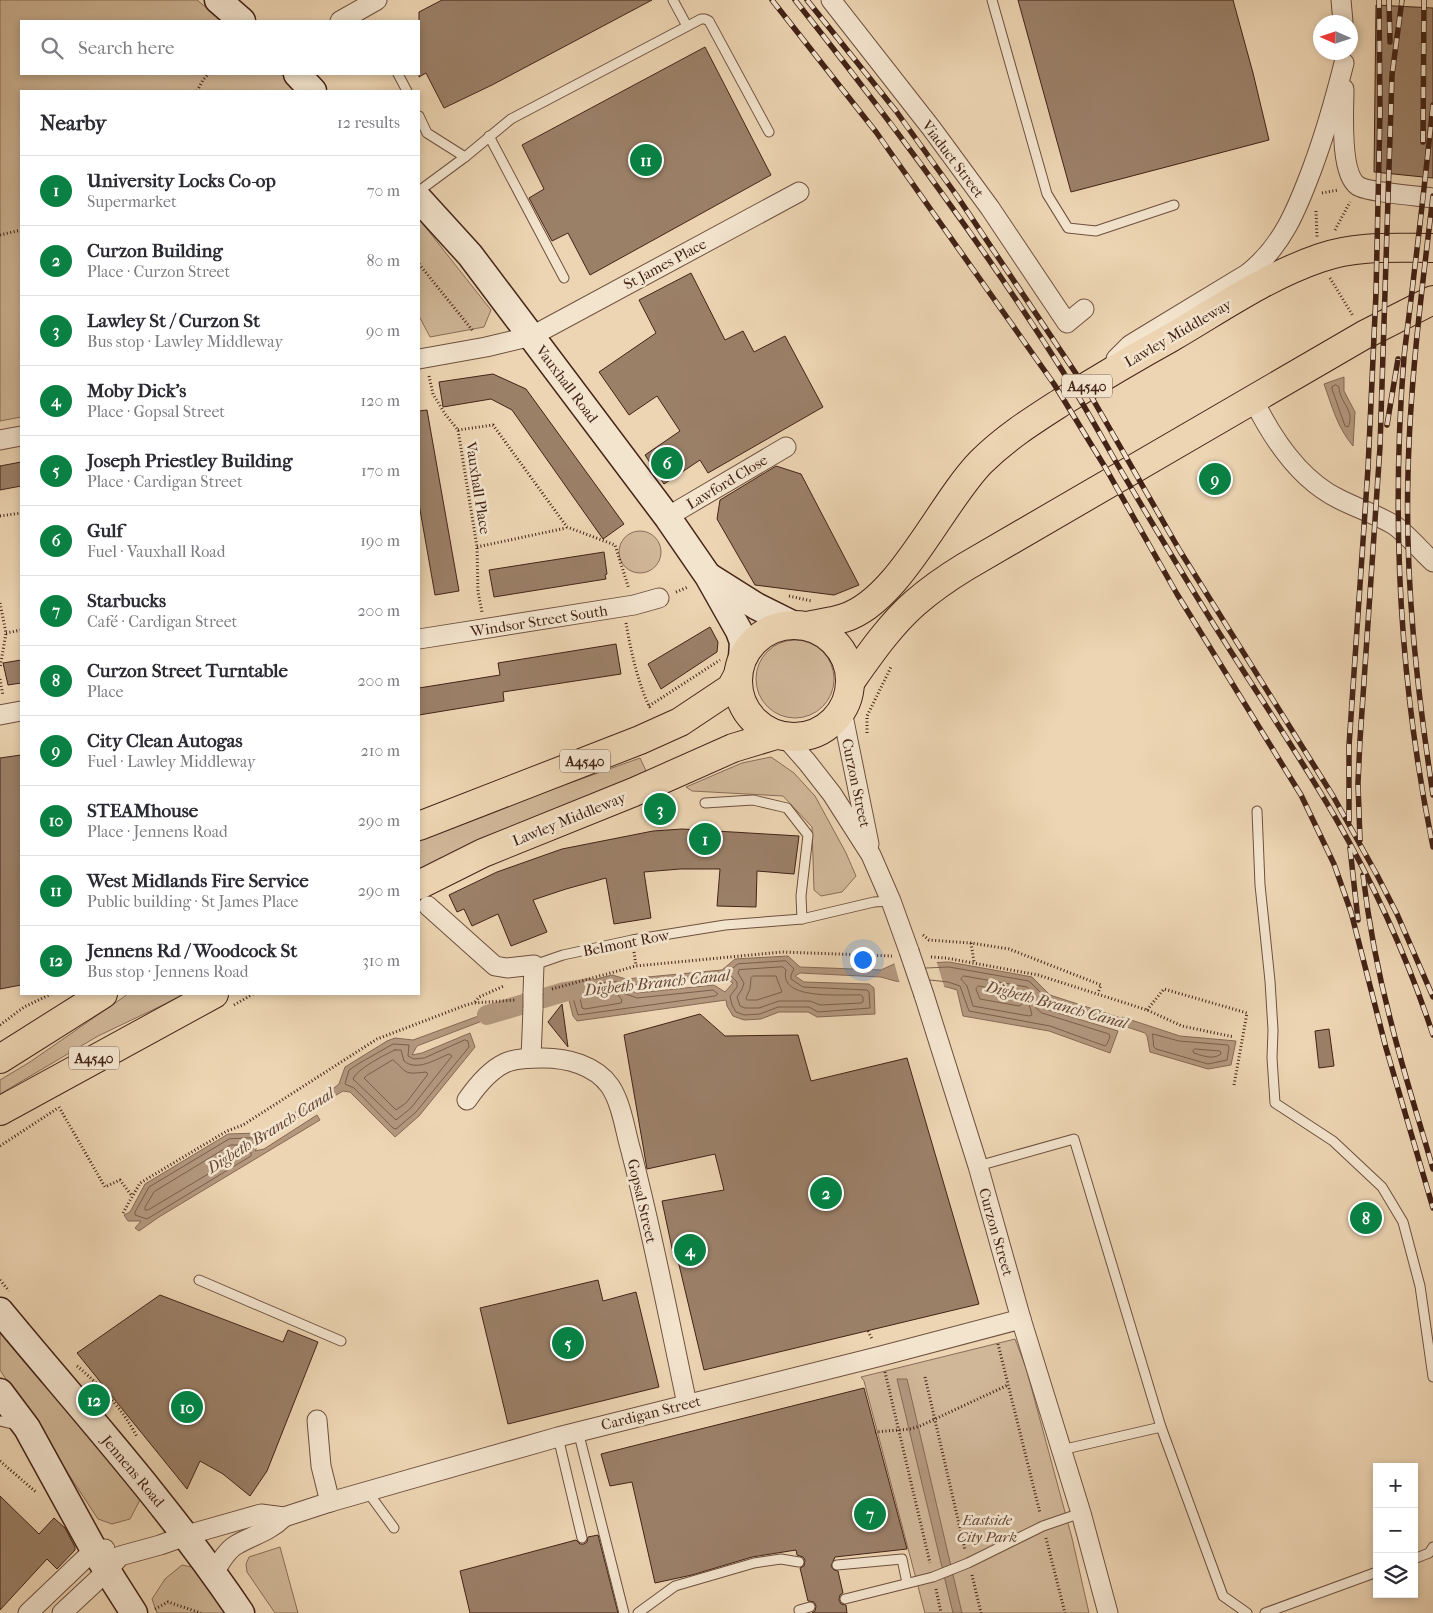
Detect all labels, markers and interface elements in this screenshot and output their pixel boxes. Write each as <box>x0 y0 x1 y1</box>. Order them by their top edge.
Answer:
north arrow <box>1313 15 1358 60</box>
search box <box>20 20 420 75</box>
icon: search <box>38 34 66 62</box>
text: Search here <box>78 37 174 59</box>
text: Nearby <box>40 111 106 135</box>
text: 12 results <box>337 113 400 132</box>
street label: Viaduct Street <box>917 116 988 202</box>
pin: 11 <box>630 141 662 179</box>
text: University Locks Co-op <box>87 170 276 192</box>
text: 1 <box>53 181 59 200</box>
text: 70 m <box>367 181 400 200</box>
text: Supermarket <box>87 192 177 211</box>
street label: St James Place <box>620 234 710 293</box>
text: Curzon Building <box>87 240 223 262</box>
text: 2 <box>52 251 60 270</box>
text: 80 m <box>366 251 400 270</box>
text: Place · Curzon Street <box>87 262 230 281</box>
street label: Lawley Middleway <box>1121 295 1236 371</box>
text: Lawley St / Curzon St <box>87 310 260 332</box>
text: 3 <box>53 321 59 340</box>
text: 90 m <box>366 321 400 340</box>
text: Bus stop · Lawley Middleway <box>87 332 283 351</box>
street label: Vauxhall Road <box>531 341 602 427</box>
road number: A4540 <box>1062 374 1112 398</box>
text: Moby Dick's <box>87 380 186 402</box>
text: 4 <box>51 391 61 410</box>
text: 120 m <box>361 391 400 410</box>
text: Place · Gopsal Street <box>87 402 225 421</box>
street label: Vauxhall Place <box>462 440 494 536</box>
pin: 6 <box>651 444 683 482</box>
text: Joseph Priestley Building <box>87 450 292 472</box>
street label: Lawford Close <box>683 450 771 513</box>
pin: 9 <box>1199 460 1231 498</box>
text: 5 <box>53 461 59 480</box>
text: 170 m <box>361 461 400 480</box>
text: Place · Cardigan Street <box>87 472 243 491</box>
text: Gulf <box>87 520 123 542</box>
text: 6 <box>52 531 60 550</box>
text: 190 m <box>360 531 400 550</box>
text: Fuel · Vauxhall Road <box>87 542 225 561</box>
text: Starbucks <box>87 590 166 612</box>
text: 7 <box>52 601 60 620</box>
text: 200 m <box>357 601 400 620</box>
street label: Windsor Street South <box>468 601 609 641</box>
text: Café · Cardigan Street <box>87 612 237 631</box>
text: Curzon Street Turntable <box>87 660 288 682</box>
text: 8 <box>52 671 60 690</box>
text: 200 m <box>357 671 400 690</box>
text: Place <box>87 682 123 701</box>
text: City Clean Autogas <box>87 730 243 752</box>
street label: Curzon Street <box>838 737 874 830</box>
text: 9 <box>52 741 60 760</box>
text: 210 m <box>361 741 400 760</box>
road number: A4540 <box>560 749 610 772</box>
text: Fuel · Lawley Middleway <box>87 752 256 771</box>
street label: Lawley Middleway <box>510 788 629 850</box>
pin: 3 <box>644 790 676 828</box>
text: STEAMhouse <box>87 800 198 822</box>
text: 10 <box>49 811 63 830</box>
text: 290 m <box>358 811 400 830</box>
pin: 1 <box>689 820 721 858</box>
text: Place · Jennens Road <box>87 822 228 841</box>
text: West Midlands Fire Service <box>87 870 309 892</box>
text: 11 <box>50 881 62 900</box>
text: 290 m <box>358 881 400 900</box>
text: Public building · St James Place <box>87 892 299 911</box>
street label: Belmont Row <box>581 926 671 960</box>
text: Jennens Rd / Woodcock St <box>87 940 297 962</box>
your location <box>850 947 876 973</box>
text: 12 <box>49 951 63 970</box>
text: 310 m <box>362 951 400 970</box>
text: Bus stop · Jennens Road <box>87 962 249 981</box>
water label: Digbeth Branch Canal <box>583 965 733 1000</box>
water label: Digbeth Branch Canal <box>983 976 1132 1033</box>
road number: A4540 <box>69 1046 119 1070</box>
water label: Digbeth Branch Canal <box>203 1083 339 1178</box>
street label: Gopsal Street <box>624 1157 661 1245</box>
pin: 2 <box>810 1174 842 1212</box>
street label: Curzon Street <box>975 1186 1017 1279</box>
pin: 8 <box>1350 1199 1382 1237</box>
pin: 4 <box>674 1231 706 1269</box>
pin: 5 <box>552 1324 584 1362</box>
pin: 12 <box>78 1381 110 1419</box>
pin: 10 <box>171 1388 203 1426</box>
street label: Cardigan Street <box>599 1392 703 1434</box>
street label: Jennens Road <box>97 1431 169 1511</box>
map controls <box>1373 1463 1418 1598</box>
button: + <box>1373 1463 1418 1508</box>
pin: 7 <box>854 1495 886 1533</box>
button: − <box>1373 1508 1418 1553</box>
park label: Eastside City Park <box>957 1511 1017 1546</box>
button: layers <box>1373 1553 1418 1598</box>

